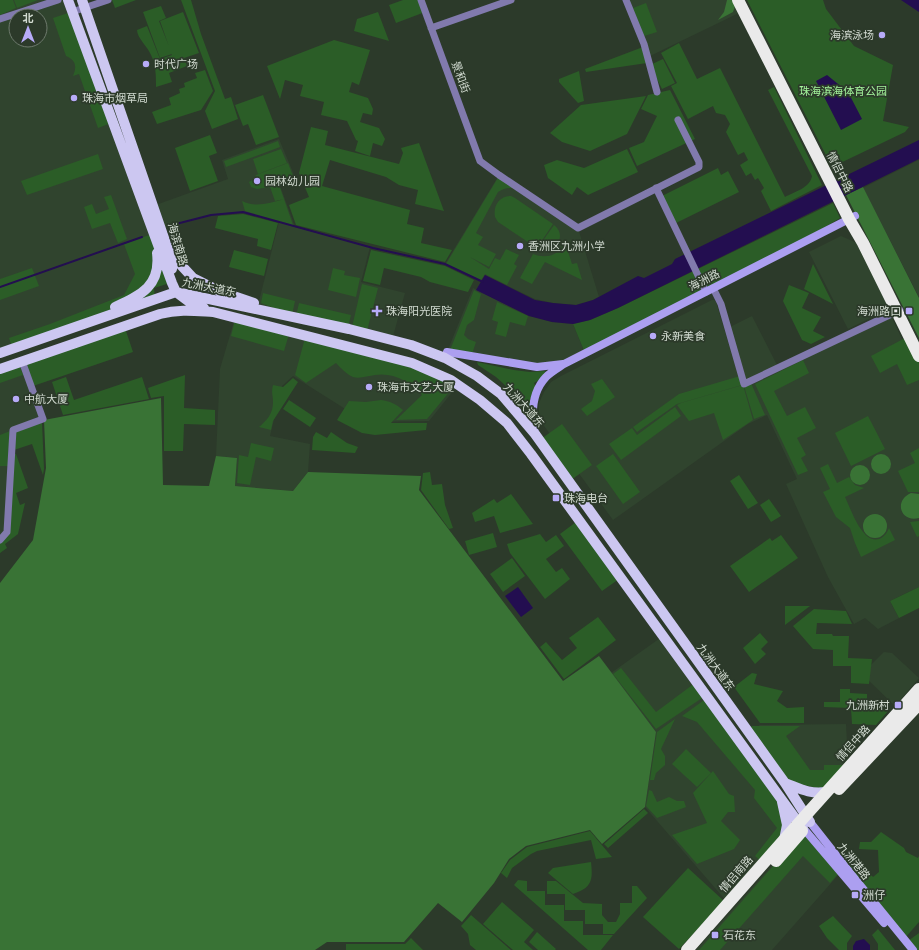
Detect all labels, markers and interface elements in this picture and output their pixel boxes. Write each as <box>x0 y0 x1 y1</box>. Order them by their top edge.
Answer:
north arrow <box>8 8 48 48</box>
text: 北 <box>23 12 34 25</box>
place label: 海滨泳场 <box>830 29 874 42</box>
marker: 海滨泳场 <box>877 30 887 40</box>
place label: 时代广场 <box>154 58 198 71</box>
marker: 时代广场 <box>141 59 151 69</box>
street label: 景和街 <box>449 59 472 95</box>
park label: 珠海滨海体育公园 <box>799 85 887 98</box>
place label: 珠海市烟草局 <box>82 92 148 105</box>
marker: 珠海市烟草局 <box>69 93 79 103</box>
street label: 情侣中路 <box>824 150 855 195</box>
place label: 园林幼儿园 <box>265 175 320 188</box>
marker: 园林幼儿园 <box>252 176 262 186</box>
street label: 海滨南路 <box>165 221 190 267</box>
place label: 香洲区九洲小学 <box>528 240 605 253</box>
marker: 香洲区九洲小学 <box>515 241 525 251</box>
street label: 海洲路 <box>687 267 722 294</box>
street label: 九洲大道东 <box>181 276 237 299</box>
marker: 珠海阳光医院 <box>371 305 383 317</box>
place label: 珠海阳光医院 <box>386 305 452 318</box>
place label: 海洲路口 <box>857 305 901 318</box>
marker: 海洲路口 <box>904 306 914 316</box>
place label: 永新美食 <box>661 330 705 343</box>
marker: 永新美食 <box>648 331 658 341</box>
place label: 珠海市文艺大厦 <box>377 381 454 394</box>
street label: 九洲大道东 <box>500 381 547 430</box>
marker: 珠海市文艺大厦 <box>364 382 374 392</box>
place label: 中航大厦 <box>24 393 68 406</box>
marker: 中航大厦 <box>11 394 21 404</box>
place label: 珠海电台 <box>564 492 608 505</box>
marker: 珠海电台 <box>551 493 561 503</box>
street label: 九洲大道东 <box>694 641 737 693</box>
place label: 九洲新村 <box>846 699 890 712</box>
marker: 九洲新村 <box>893 700 903 710</box>
street label: 情侣中路 <box>834 723 873 764</box>
street label: 九洲港路 <box>835 840 873 883</box>
street label: 情侣南路 <box>717 853 756 895</box>
place label: 洲仔 <box>863 889 885 902</box>
marker: 洲仔 <box>850 890 860 900</box>
place label: 石花东 <box>723 929 756 942</box>
marker: 石花东 <box>710 930 720 940</box>

